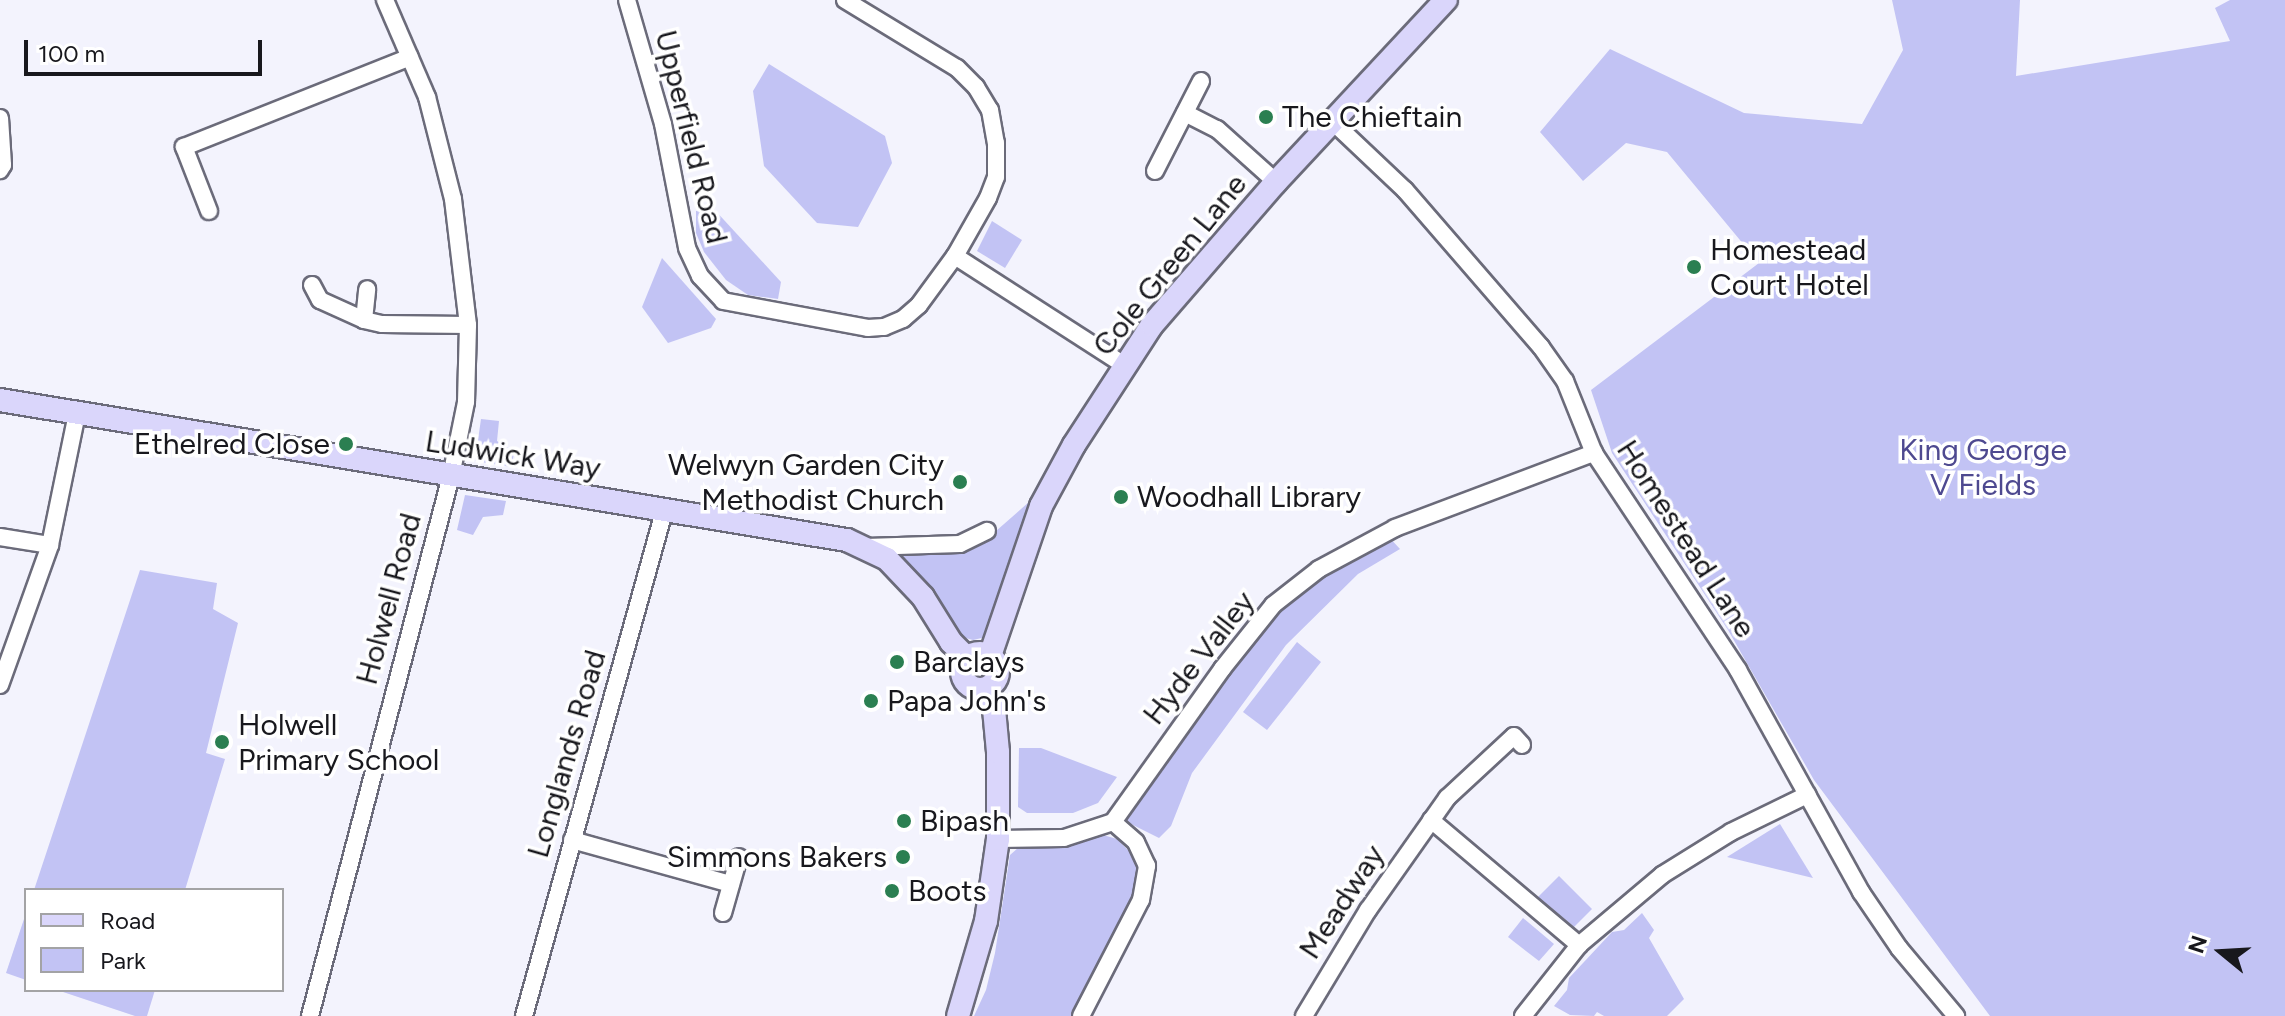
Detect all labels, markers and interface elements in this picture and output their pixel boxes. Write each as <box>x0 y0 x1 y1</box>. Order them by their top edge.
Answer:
scale bar <box>28 24 266 74</box>
street label: Upperfield Road <box>647 27 735 247</box>
text: 100 m <box>38 39 105 68</box>
place label: The Chieftain <box>1282 99 1462 135</box>
marker: The Chieftain <box>1257 108 1275 126</box>
street label: Cole Green Lane <box>1086 167 1254 363</box>
place label: Homestead Court Hotel <box>1710 232 1869 302</box>
marker: Homestead Court Hotel <box>1685 258 1703 276</box>
street label: Ludwick Way <box>423 423 603 487</box>
place label: Ethelred Close <box>134 426 330 462</box>
park label: King George V Fields <box>1899 432 2067 502</box>
street label: Homestead Lane <box>1609 434 1763 644</box>
marker: Ethelred Close <box>337 435 355 453</box>
place label: Welwyn Garden City Methodist Church <box>668 447 944 518</box>
marker: Welwyn Garden City Methodist Church <box>951 473 969 491</box>
place label: Woodhall Library <box>1137 479 1361 515</box>
marker: Woodhall Library <box>1112 488 1130 506</box>
street label: Holwell Road <box>349 509 429 689</box>
street label: Hyde Valley <box>1136 584 1262 732</box>
place label: Barclays <box>913 644 1024 680</box>
street label: Longlands Road <box>520 646 614 862</box>
marker: Barclays <box>888 653 906 671</box>
place label: Papa John's <box>887 683 1046 719</box>
marker: Papa John's <box>862 692 880 710</box>
place label: Holwell Primary School <box>238 707 439 778</box>
marker: Holwell Primary School <box>213 733 231 751</box>
place label: Bipash <box>920 803 1009 839</box>
marker: Bipash <box>895 812 913 830</box>
street label: Meadway <box>1292 838 1392 966</box>
place label: Simmons Bakers <box>667 839 887 875</box>
marker: Simmons Bakers <box>894 848 912 866</box>
place label: Boots <box>908 873 986 909</box>
marker: Boots <box>883 882 901 900</box>
legend <box>24 888 284 992</box>
text: Road <box>100 906 155 935</box>
north arrow <box>2181 912 2261 992</box>
text: N <box>2182 932 2213 957</box>
text: Park <box>100 946 146 975</box>

